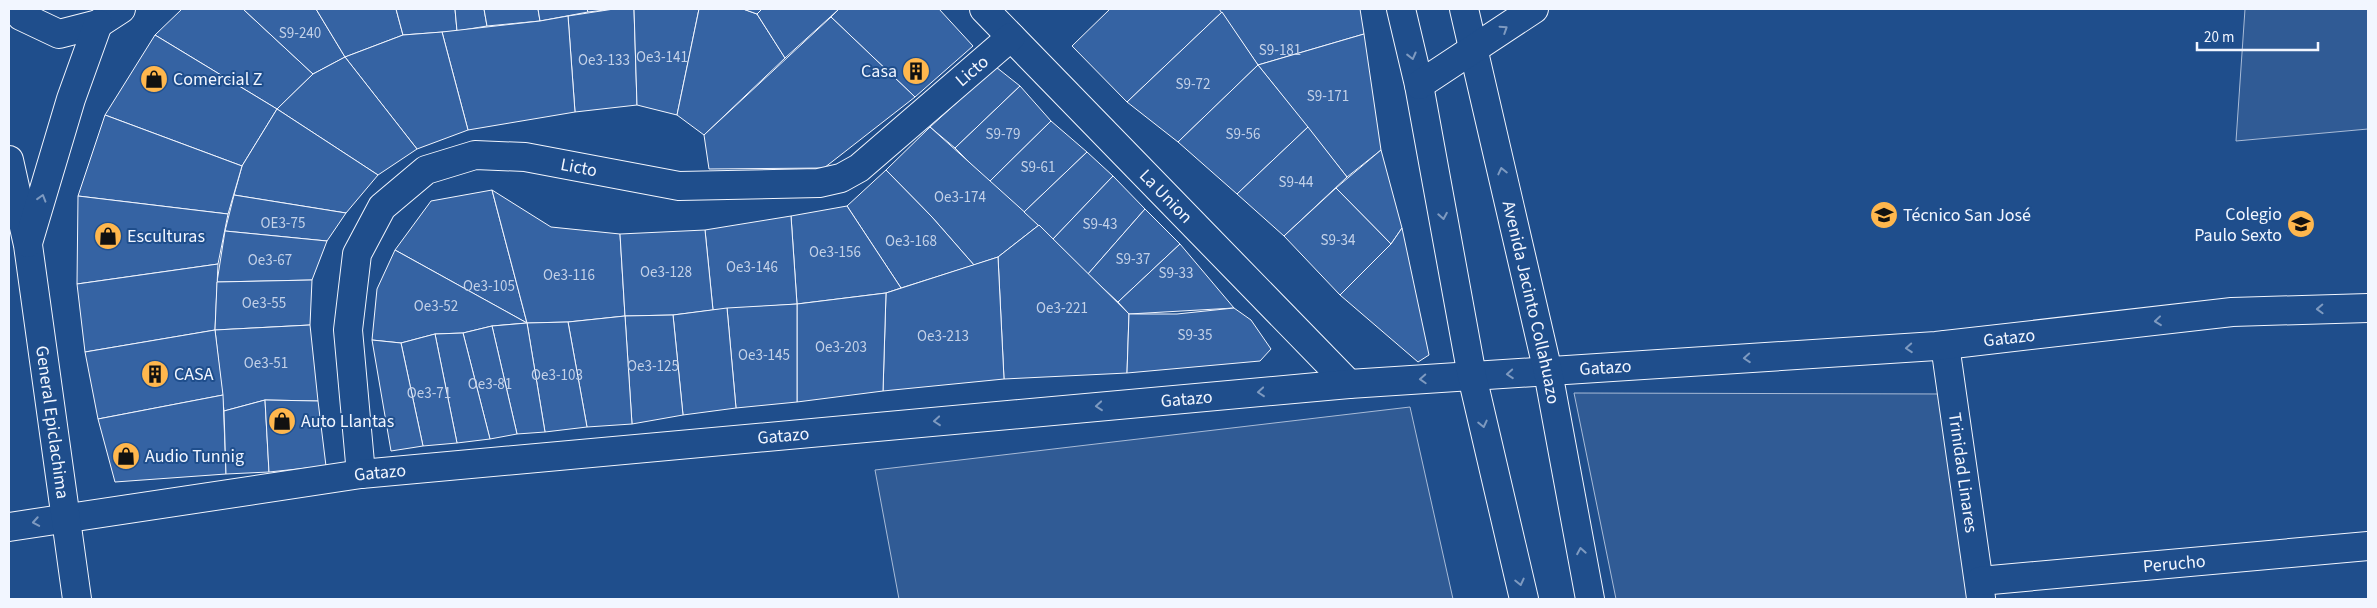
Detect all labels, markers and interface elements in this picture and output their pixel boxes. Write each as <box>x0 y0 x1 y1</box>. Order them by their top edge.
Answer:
scale bar <box>2197 20 2318 52</box>
house number: S9-240 <box>279 23 321 44</box>
one-way arrow <box>1498 26 1507 35</box>
text: 20 m <box>2204 27 2234 48</box>
house number: S9-181 <box>1259 40 1301 61</box>
house number: Oe3-141 <box>636 47 688 68</box>
street label: Licto <box>950 49 994 92</box>
house number: Oe3-133 <box>578 50 630 71</box>
one-way arrow <box>1406 52 1417 61</box>
building icon: Casa <box>901 56 931 86</box>
place label: Casa <box>861 59 897 84</box>
shop icon: Comercial Z <box>139 64 169 94</box>
place label: Comercial Z <box>173 67 263 92</box>
house number: S9-72 <box>1175 74 1211 95</box>
house number: S9-171 <box>1307 86 1349 107</box>
house number: S9-79 <box>985 124 1021 145</box>
house number: S9-56 <box>1225 124 1261 145</box>
street label: Licto <box>559 151 599 183</box>
house number: S9-61 <box>1020 157 1056 178</box>
street label: La Union <box>1134 163 1198 229</box>
one-way arrow <box>1497 166 1508 175</box>
house number: S9-44 <box>1278 172 1314 193</box>
house number: Oe3-174 <box>934 187 986 208</box>
one-way arrow <box>36 195 46 203</box>
street label: Avenida Jacinto Collahuazo <box>1496 198 1566 406</box>
school or university icon: Técnico San José <box>1869 200 1899 230</box>
place label: Colegio Paulo Sexto <box>2194 202 2282 248</box>
place label: Técnico San José <box>1903 203 2031 228</box>
school or university icon: Colegio Paulo Sexto <box>2286 209 2316 239</box>
one-way arrow <box>1437 211 1447 220</box>
house number: OE3-75 <box>261 213 305 234</box>
house number: S9-43 <box>1082 214 1118 235</box>
shop icon: Esculturas <box>93 221 123 251</box>
place label: Esculturas <box>127 224 205 249</box>
house number: S9-34 <box>1320 230 1356 251</box>
house number: Oe3-168 <box>885 231 937 252</box>
house number: Oe3-156 <box>809 242 861 263</box>
house number: S9-37 <box>1115 249 1151 270</box>
house number: Oe3-67 <box>248 250 292 271</box>
house number: Oe3-146 <box>726 257 778 278</box>
house number: Oe3-128 <box>640 262 692 283</box>
house number: S9-33 <box>1158 263 1194 284</box>
house number: Oe3-116 <box>543 265 595 286</box>
house number: Oe3-105 <box>463 276 515 297</box>
house number: Oe3-55 <box>242 293 286 314</box>
house number: Oe3-52 <box>414 296 458 317</box>
house number: Oe3-221 <box>1036 298 1088 319</box>
one-way arrow <box>2315 304 2323 315</box>
one-way arrow <box>2153 315 2161 326</box>
street label: Gatazo <box>1982 322 2036 353</box>
house number: S9-35 <box>1177 325 1213 346</box>
house number: Oe3-213 <box>917 326 969 347</box>
house number: Oe3-203 <box>815 337 867 358</box>
one-way arrow <box>1905 342 1913 353</box>
street label: General Epiclachima <box>30 344 75 500</box>
house number: Oe3-145 <box>738 345 790 366</box>
house number: Oe3-51 <box>244 353 288 374</box>
street label: Gatazo <box>1579 353 1632 382</box>
one-way arrow <box>1743 353 1751 364</box>
house number: Oe3-125 <box>627 356 679 377</box>
building icon: CASA <box>140 359 170 389</box>
place label: CASA <box>174 362 214 387</box>
house number: Oe3-103 <box>531 365 583 386</box>
one-way arrow <box>1506 369 1514 380</box>
house number: Oe3-81 <box>468 374 512 395</box>
one-way arrow <box>1419 374 1427 385</box>
house number: Oe3-71 <box>407 383 451 404</box>
street label: Gatazo <box>1160 384 1214 414</box>
one-way arrow <box>1257 386 1265 397</box>
one-way arrow <box>1095 400 1103 411</box>
shop icon: Auto Llantas <box>267 406 297 436</box>
place label: Auto Llantas <box>301 409 394 434</box>
street label: Trinidad Linares <box>1942 411 1984 534</box>
one-way arrow <box>933 415 941 426</box>
one-way arrow <box>1477 419 1488 428</box>
street label: Gatazo <box>756 421 810 450</box>
shop icon: Audio Tunnig <box>111 441 141 471</box>
place label: Audio Tunnig <box>145 444 244 469</box>
street label: Gatazo <box>352 457 407 487</box>
one-way arrow <box>32 517 41 527</box>
one-way arrow <box>1577 547 1587 556</box>
street label: Perucho <box>2142 548 2206 579</box>
one-way arrow <box>1514 578 1525 587</box>

